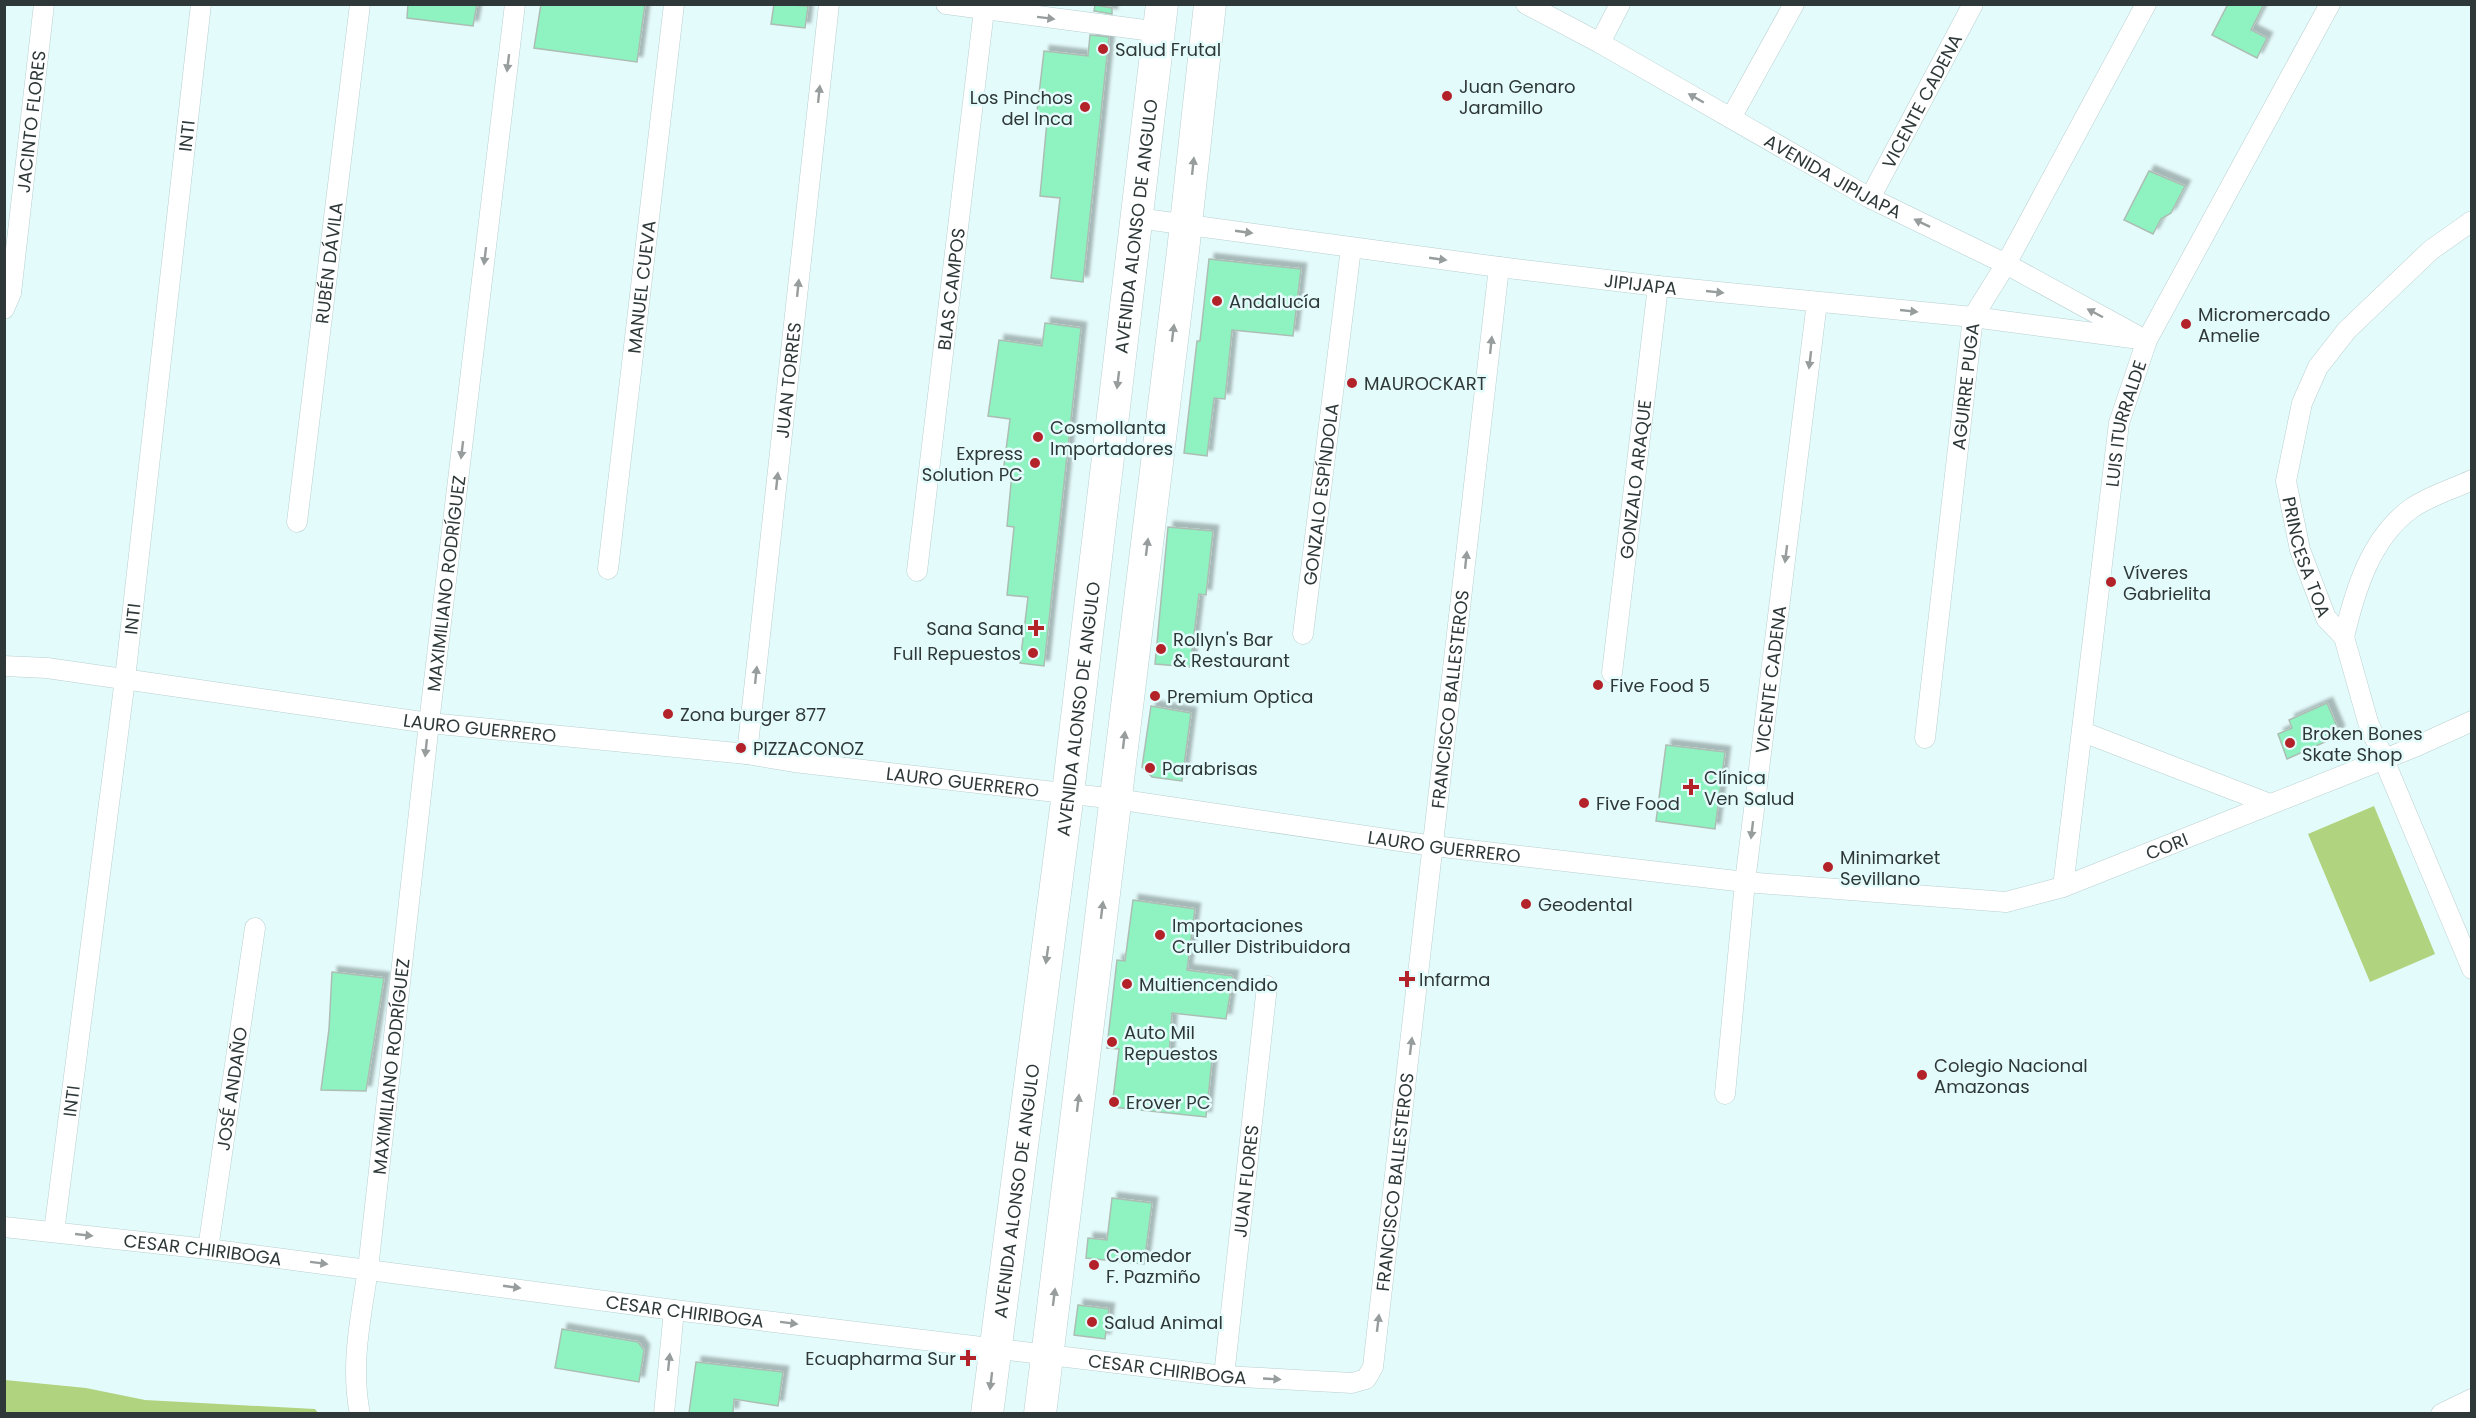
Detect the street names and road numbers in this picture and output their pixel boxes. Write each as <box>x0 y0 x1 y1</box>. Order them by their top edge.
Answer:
street label: VICENTE CADENA <box>1876 29 1968 173</box>
street label: JACINTO FLORES <box>10 49 51 194</box>
street label: AVENIDA ALONSO DE ANGULO <box>1108 98 1163 355</box>
street label: INTI <box>172 119 200 153</box>
street label: AVENIDA JIPIJAPA <box>1760 128 1906 224</box>
street label: RUBÉN DÁVILA <box>309 201 348 325</box>
street label: MANUEL CUEVA <box>621 219 661 355</box>
street label: BLAS CAMPOS <box>931 226 970 352</box>
street label: JIPIJAPA <box>1603 267 1678 300</box>
street label: JUAN TORRES <box>769 321 807 440</box>
street label: AGUIRRE PUGA <box>1945 322 1985 451</box>
street label: LUIS ITURRALDE <box>2099 357 2152 488</box>
street label: GONZALO ARAQUE <box>1613 398 1657 560</box>
street label: GONZALO ESPÍNDOLA <box>1297 401 1344 587</box>
street label: MAXIMILIANO RODRÍGUEZ <box>420 474 471 693</box>
street label: PRINCESA TOA <box>2277 494 2337 621</box>
street label: AVENIDA ALONSO DE ANGULO <box>1050 580 1106 838</box>
street label: FRANCISCO BALLESTEROS <box>1425 588 1474 810</box>
street label: INTI <box>118 602 146 636</box>
street label: VICENTE CADENA <box>1749 604 1792 755</box>
street label: LAURO GUERRERO <box>402 707 557 748</box>
street label: LAURO GUERRERO <box>885 760 1040 803</box>
street label: LAURO GUERRERO <box>1366 824 1522 868</box>
street label: CORI <box>2142 826 2191 865</box>
street label: MAXIMILIANO RODRÍGUEZ <box>366 957 415 1176</box>
street label: JOSÉ ANDAÑO <box>210 1025 253 1152</box>
street label: AVENIDA ALONSO DE ANGULO <box>987 1062 1045 1320</box>
street label: FRANCISCO BALLESTEROS <box>1369 1071 1419 1293</box>
street label: INTI <box>56 1084 85 1118</box>
street label: JUAN FLORES <box>1227 1124 1264 1239</box>
street label: CESAR CHIRIBOGA <box>122 1227 283 1271</box>
street label: CESAR CHIRIBOGA <box>604 1289 765 1333</box>
street label: CESAR CHIRIBOGA <box>1087 1347 1247 1390</box>

